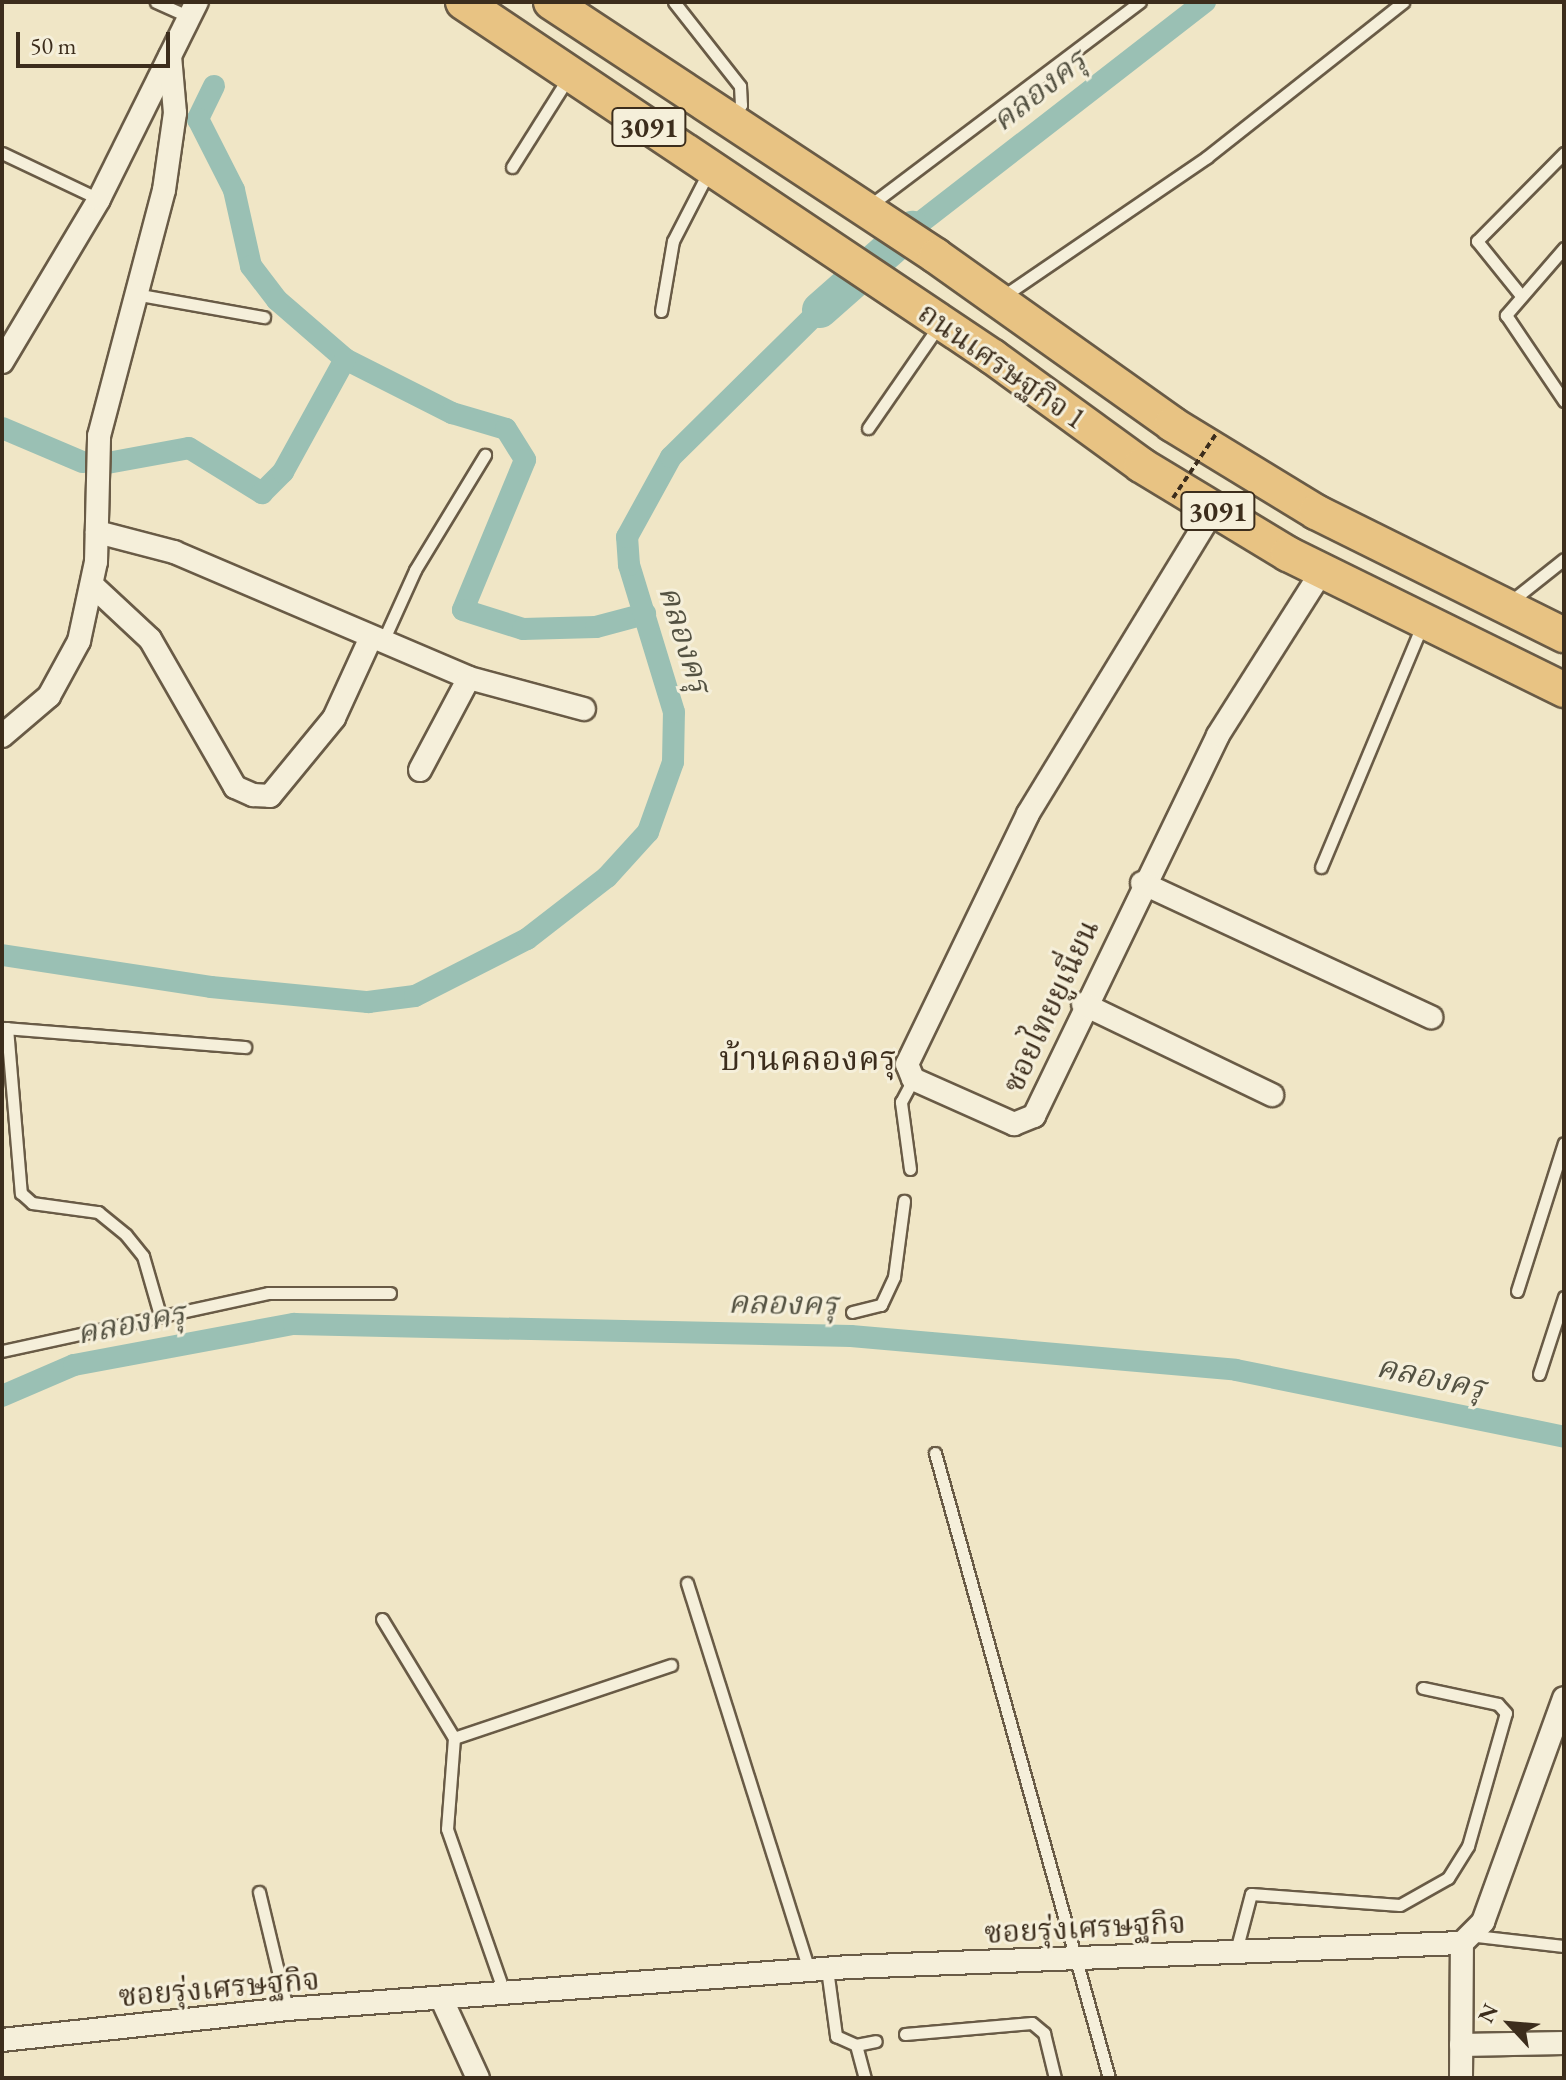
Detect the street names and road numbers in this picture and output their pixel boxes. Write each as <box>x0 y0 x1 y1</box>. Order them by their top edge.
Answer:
road number: 3091 <box>611 103 687 151</box>
street label: ถนนเศรษฐกิจ 1 <box>911 295 1093 437</box>
road number: 3091 <box>1180 487 1256 535</box>
street label: ซอยไทยยูเนี่ยน <box>995 914 1107 1098</box>
street label: ซอยรุ่งเศรษฐกิจ <box>983 1905 1187 1951</box>
street label: ซอยรุ่งเศรษฐกิจ <box>117 1961 321 2015</box>

